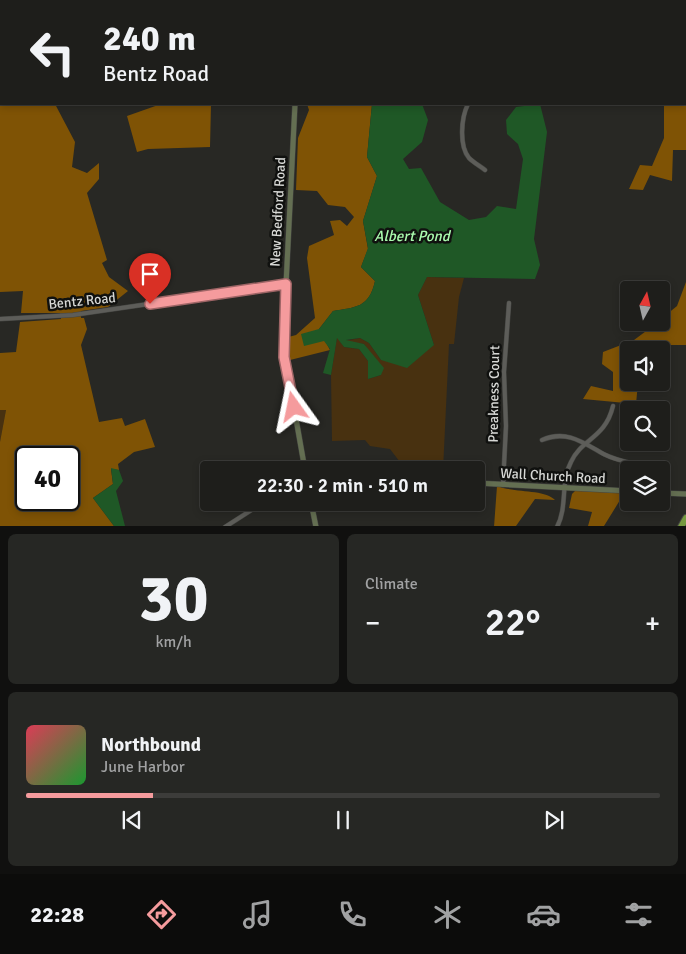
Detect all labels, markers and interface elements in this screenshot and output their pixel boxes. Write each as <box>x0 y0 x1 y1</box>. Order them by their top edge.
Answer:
text: 240 m <box>103 17 196 60</box>
icon: left <box>20 20 85 85</box>
text: Bentz Road <box>103 60 209 87</box>
street label: New Bedford Road <box>267 157 289 267</box>
water label: Albert Pond <box>374 227 452 245</box>
pin <box>129 253 171 304</box>
icon: arrive <box>136 260 164 288</box>
north arrow <box>620 281 670 331</box>
map controls <box>620 281 670 511</box>
street label: Bentz Road <box>48 289 116 313</box>
button: sound <box>620 341 670 391</box>
street label: Preakness Court <box>485 345 503 443</box>
position arrow <box>267 380 319 432</box>
button: search <box>620 401 670 451</box>
speed limit sign: 40 <box>15 446 80 511</box>
button: layers <box>620 461 670 511</box>
street label: Wall Church Road <box>500 465 606 487</box>
text: 22:30 · 2 min · 510 m <box>257 474 428 498</box>
text: 30 <box>138 559 209 639</box>
text: Climate <box>365 574 418 594</box>
text: 22° <box>485 599 540 646</box>
text: − <box>365 606 380 640</box>
text: + <box>645 606 660 640</box>
text: km/h <box>155 632 192 652</box>
text: Northbound <box>101 733 201 757</box>
text: June Harbor <box>101 757 185 777</box>
icon: previous <box>118 806 146 834</box>
icon: pause <box>329 806 357 834</box>
icon: next <box>540 806 568 834</box>
icon: directions <box>144 897 179 932</box>
icon: music <box>240 897 275 932</box>
icon: phone <box>335 897 370 932</box>
icon: climate <box>430 897 465 932</box>
icon: car <box>526 897 561 932</box>
icon: filters <box>621 897 656 932</box>
text: 22:28 <box>30 901 84 928</box>

